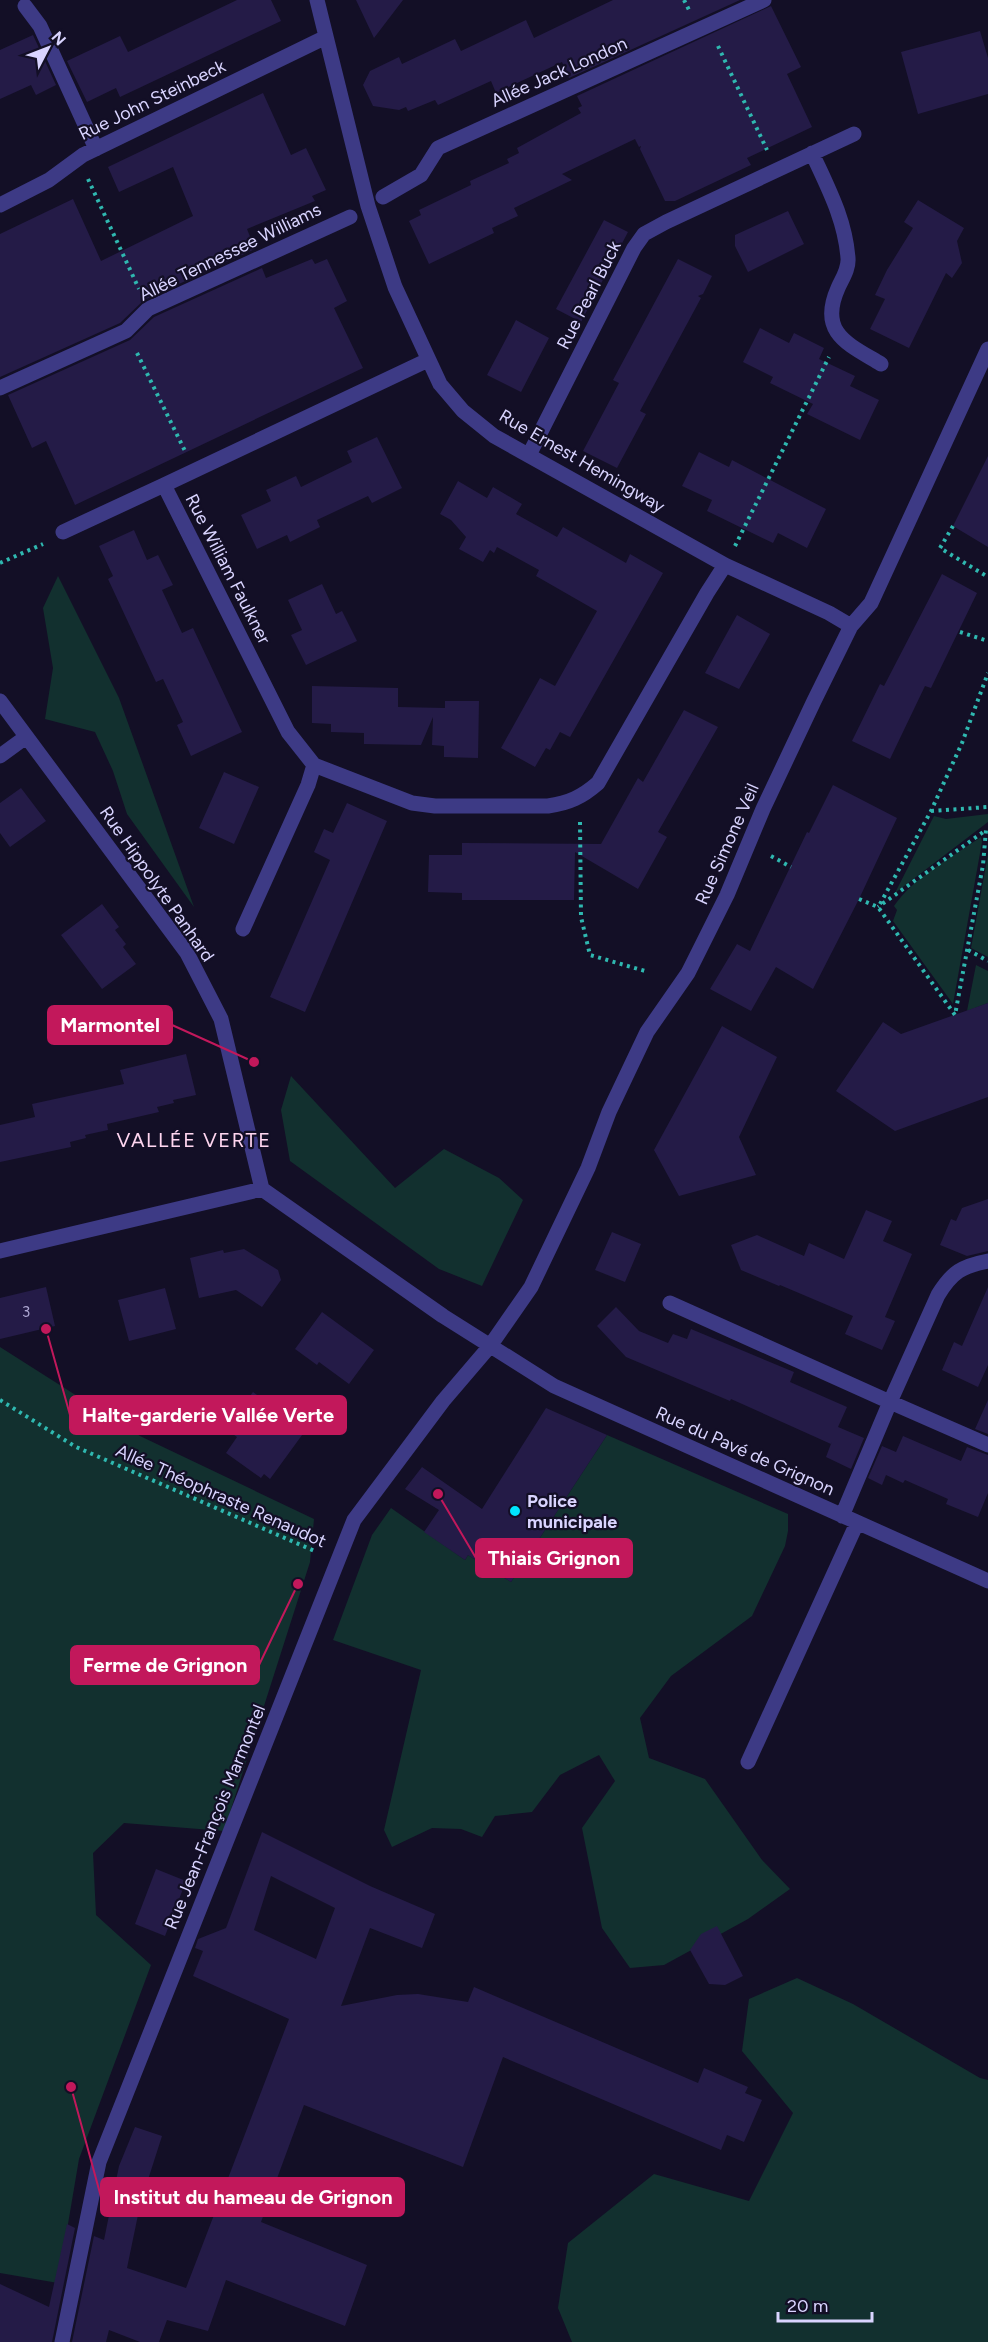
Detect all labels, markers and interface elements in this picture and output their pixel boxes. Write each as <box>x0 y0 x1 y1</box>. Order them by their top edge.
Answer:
north arrow <box>18 18 78 78</box>
text: N <box>48 27 70 49</box>
street label: Allée Jack London <box>488 32 630 112</box>
street label: Rue John Steinbeck <box>75 55 229 145</box>
street label: Allée Tennessee Williams <box>135 198 325 306</box>
street label: Rue Pearl Buck <box>552 237 626 353</box>
street label: Rue Ernest Hemingway <box>495 405 669 518</box>
street label: Rue William Faulkner <box>181 490 275 648</box>
street label: Rue Simone Veil <box>690 780 764 908</box>
street label: Rue Hippolyte Panhard <box>95 802 219 966</box>
callout: Marmontel <box>48 1006 172 1044</box>
text: Marmontel <box>60 1013 160 1037</box>
district label: VALLÉE VERTE <box>117 1128 272 1152</box>
house number: 3 <box>22 1303 30 1321</box>
callout: Halte-garderie Vallée Verte <box>70 1396 346 1434</box>
street label: Rue du Pavé de Grignon <box>652 1402 838 1500</box>
text: Halte-garderie Vallée Verte <box>82 1403 334 1427</box>
street label: Allée Théophraste Renaudot <box>112 1440 330 1552</box>
place label: Police municipale <box>527 1490 617 1533</box>
marker: Police municipale <box>508 1504 522 1518</box>
callout: Thiais Grignon <box>476 1539 632 1577</box>
text: Thiais Grignon <box>488 1546 620 1570</box>
callout: Ferme de Grignon <box>71 1646 259 1684</box>
text: Ferme de Grignon <box>83 1653 247 1677</box>
street label: Rue Jean-François Marmontel <box>160 1701 270 1933</box>
callout: Institut du hameau de Grignon <box>101 2178 404 2216</box>
text: Institut du hameau de Grignon <box>113 2185 393 2209</box>
scale bar <box>778 2285 872 2323</box>
text: 20 m <box>787 2295 828 2317</box>

